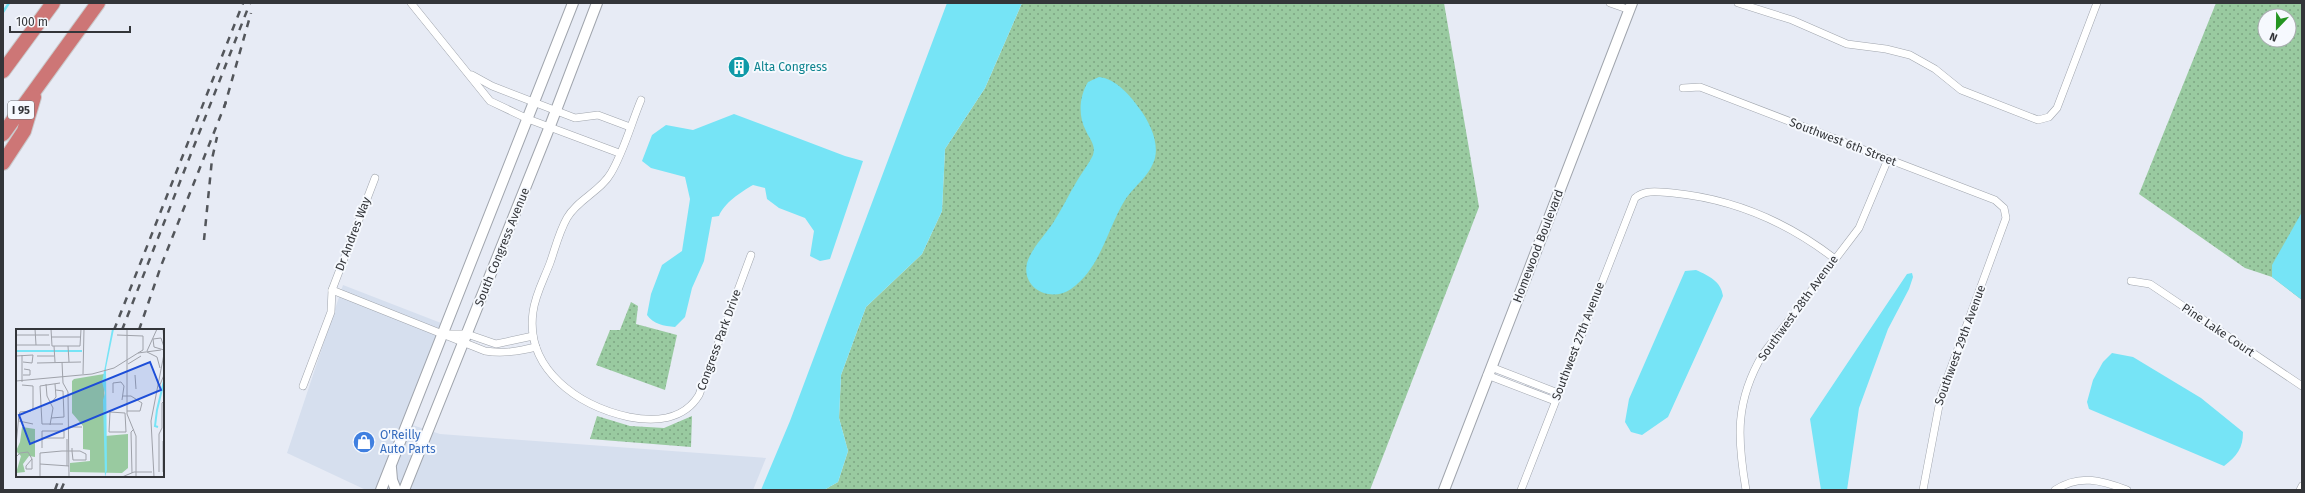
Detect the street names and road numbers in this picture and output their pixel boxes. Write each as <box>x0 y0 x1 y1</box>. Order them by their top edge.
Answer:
road number: I 95 <box>8 101 34 119</box>
street label: Southwest 6th Street <box>1787 115 1899 169</box>
street label: South Congress Avenue <box>472 186 532 308</box>
street label: Homewood Boulevard <box>1510 188 1566 304</box>
street label: Dr Andres Way <box>332 195 374 273</box>
street label: Southwest 28th Avenue <box>1755 252 1841 364</box>
street label: Southwest 27th Avenue <box>1549 280 1607 402</box>
street label: Southwest 29th Avenue <box>1932 283 1988 407</box>
street label: Congress Park Drive <box>694 287 744 393</box>
street label: Pine Lake Court <box>2179 301 2258 360</box>

